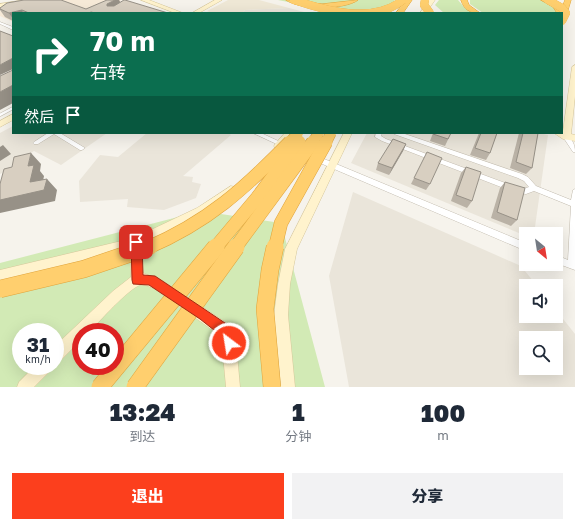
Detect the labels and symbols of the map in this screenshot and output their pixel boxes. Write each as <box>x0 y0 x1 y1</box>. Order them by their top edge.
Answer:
pin <box>119 225 153 259</box>
north arrow <box>519 227 563 271</box>
position arrow <box>208 322 250 364</box>
speed limit sign: 40 <box>72 323 124 375</box>

